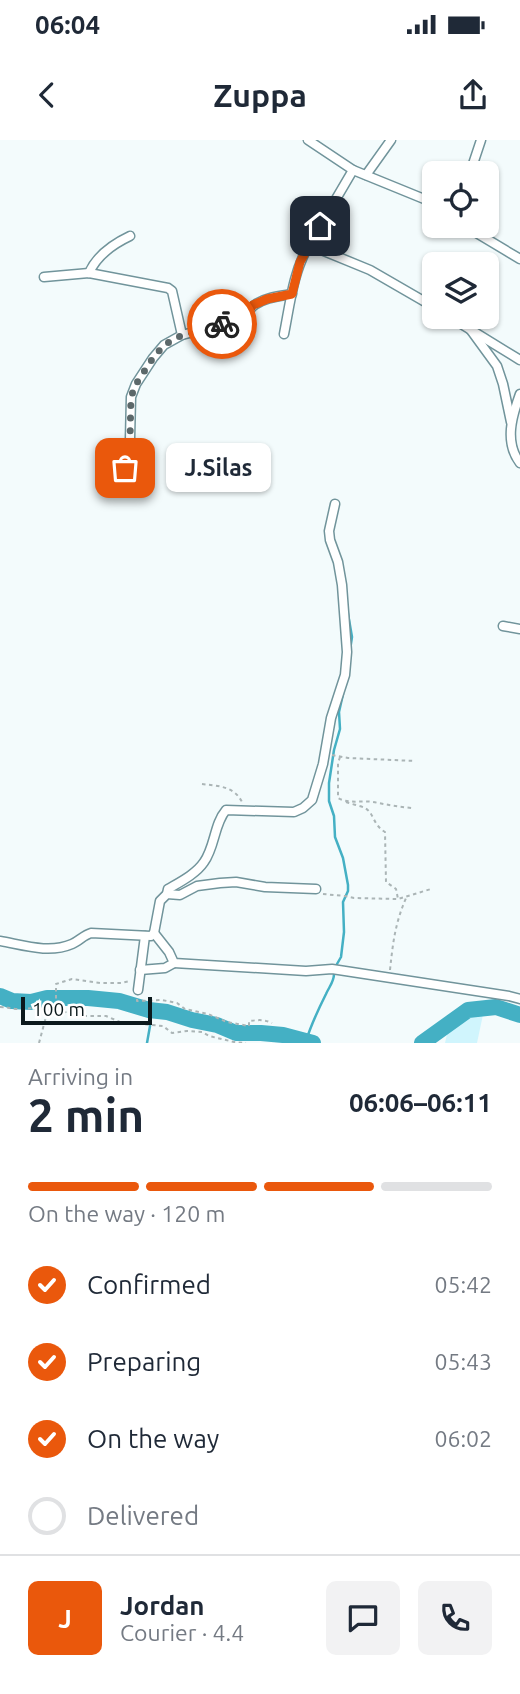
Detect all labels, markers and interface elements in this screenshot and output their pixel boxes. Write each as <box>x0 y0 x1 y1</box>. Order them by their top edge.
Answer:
text: 06:04 <box>35 10 100 39</box>
icon: back <box>28 76 66 114</box>
icon: share <box>454 76 492 114</box>
text: Zuppa <box>213 77 307 113</box>
map controls <box>422 161 499 329</box>
button: locate <box>422 161 499 238</box>
pin <box>290 196 350 256</box>
icon: home <box>301 207 339 245</box>
button: layers <box>422 252 499 329</box>
courier <box>187 289 257 359</box>
icon: bike <box>203 305 241 343</box>
pin <box>95 438 155 498</box>
callout: J.Silas <box>167 444 272 492</box>
icon: bag <box>106 449 144 487</box>
text: J.Silas <box>185 455 252 480</box>
scale bar <box>21 994 152 1026</box>
text: 100 m <box>32 998 85 1020</box>
text: Arriving in <box>28 1064 133 1089</box>
text: 06:06–06:11 <box>349 1088 492 1117</box>
text: 2 min <box>28 1089 144 1141</box>
text: On the way · 120 m <box>28 1201 225 1226</box>
icon: check <box>28 1266 66 1304</box>
text: Confirmed <box>87 1270 211 1299</box>
text: 05:42 <box>434 1272 492 1297</box>
icon: check <box>28 1343 66 1381</box>
text: Preparing <box>87 1347 201 1376</box>
text: 05:43 <box>434 1349 492 1374</box>
icon: check <box>28 1420 66 1458</box>
text: On the way <box>87 1424 219 1453</box>
text: 06:02 <box>434 1426 492 1451</box>
text: Delivered <box>87 1501 199 1530</box>
button: chat <box>326 1581 400 1655</box>
button: phone <box>418 1581 492 1655</box>
text: Jordan <box>120 1591 205 1620</box>
text: J <box>58 1604 72 1633</box>
text: Courier · 4.4 <box>120 1620 244 1645</box>

